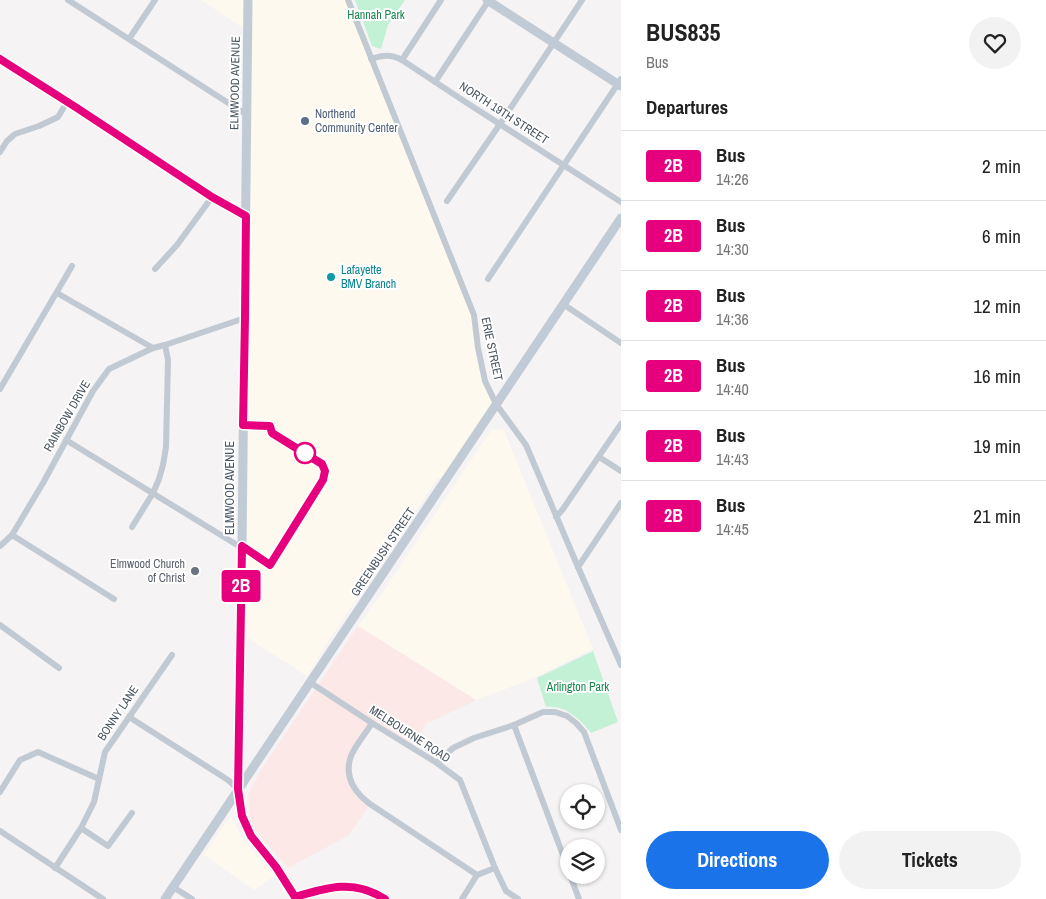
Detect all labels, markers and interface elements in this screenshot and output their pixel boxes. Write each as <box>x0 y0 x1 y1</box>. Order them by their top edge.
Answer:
park label: Hannah Park <box>347 7 405 23</box>
text: BUS835 <box>646 16 720 48</box>
button: heart <box>969 17 1021 69</box>
street label: ELMWOOD AVENUE <box>226 36 244 130</box>
text: Bus <box>646 51 669 73</box>
street label: NORTH 19TH STREET <box>456 78 552 148</box>
text: Departures <box>646 94 728 120</box>
place label: Northend Community Center <box>315 106 398 136</box>
marker: Northend Community Center <box>299 115 311 127</box>
text: Bus <box>716 142 745 168</box>
text: 2B <box>664 153 683 178</box>
text: 2 min <box>982 153 1021 179</box>
text: 14:26 <box>716 168 749 190</box>
text: Bus <box>716 212 745 238</box>
text: 2B <box>664 223 683 248</box>
text: 6 min <box>982 223 1021 249</box>
text: 14:30 <box>716 238 749 260</box>
place label: Lafayette BMV Branch <box>341 262 396 292</box>
marker: Lafayette BMV Branch <box>325 271 337 283</box>
text: Bus <box>716 282 745 308</box>
text: 2B <box>664 293 683 318</box>
text: 12 min <box>973 293 1021 319</box>
text: 14:36 <box>716 308 749 330</box>
street label: ERIE STREET <box>477 316 507 382</box>
text: Bus <box>716 352 745 378</box>
text: 2B <box>664 363 683 388</box>
text: 16 min <box>973 363 1021 389</box>
street label: RAINBOW DRIVE <box>40 377 94 455</box>
text: 14:40 <box>716 378 749 400</box>
text: Bus <box>716 422 745 448</box>
text: 2B <box>664 433 683 458</box>
text: 19 min <box>973 433 1021 459</box>
street label: ELMWOOD AVENUE <box>222 441 238 535</box>
unlabelled marker <box>294 442 316 464</box>
text: 14:43 <box>716 448 749 470</box>
text: Bus <box>716 492 745 518</box>
text: 2B <box>664 503 683 528</box>
text: 21 min <box>973 503 1021 529</box>
street label: GREENBUSH STREET <box>347 504 419 600</box>
text: 14:45 <box>716 518 749 540</box>
place label: Elmwood Church of Christ <box>110 556 185 586</box>
marker: Elmwood Church of Christ <box>189 565 201 577</box>
line badge: 2B <box>218 570 264 602</box>
text: 2B <box>232 573 250 598</box>
park label: Arlington Park <box>546 679 609 695</box>
street label: BONNY LANE <box>94 682 142 744</box>
street label: MELBOURNE ROAD <box>366 702 454 766</box>
map controls <box>560 784 605 884</box>
button: locate <box>560 784 605 829</box>
button: Directions <box>646 831 829 889</box>
button: Tickets <box>839 831 1021 889</box>
button: layers <box>560 839 605 884</box>

